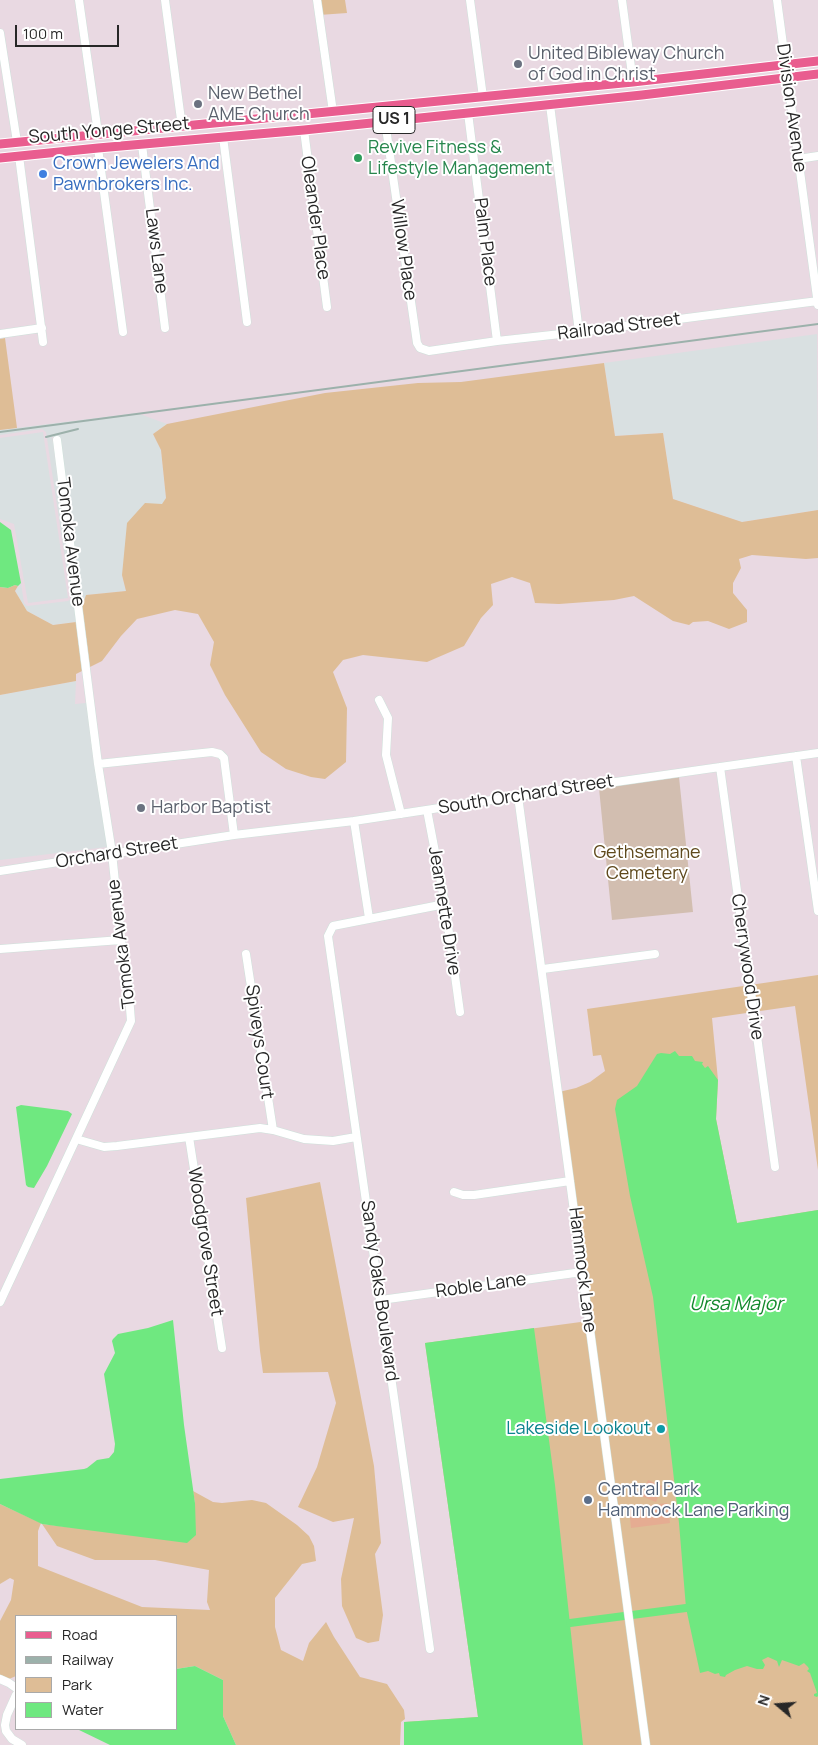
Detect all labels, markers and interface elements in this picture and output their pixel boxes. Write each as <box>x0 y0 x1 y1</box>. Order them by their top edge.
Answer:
scale bar <box>18 15 121 47</box>
text: 100 m <box>23 23 63 44</box>
street label: Division Avenue <box>771 42 811 174</box>
place label: United Bibleway Church of God in Christ <box>528 43 724 86</box>
marker: United Bibleway Church of God in Christ <box>512 58 524 70</box>
place label: New Bethel AME Church <box>208 83 310 126</box>
marker: New Bethel AME Church <box>192 98 204 110</box>
road number: US 1 <box>373 106 415 134</box>
street label: South Yonge Street <box>28 113 190 149</box>
place label: Revive Fitness & Lifestyle Management <box>368 137 552 180</box>
marker: Revive Fitness & Lifestyle Management <box>352 152 364 164</box>
place label: Crown Jewelers And Pawnbrokers Inc. <box>53 153 220 195</box>
street label: Oleander Place <box>296 155 334 281</box>
marker: Crown Jewelers And Pawnbrokers Inc. <box>37 168 49 180</box>
street label: Palm Place <box>469 197 501 287</box>
street label: Willow Place <box>385 198 421 302</box>
street label: Laws Lane <box>140 207 172 295</box>
street label: Railroad Street <box>556 309 682 345</box>
street label: Tomoka Avenue <box>51 476 89 608</box>
street label: South Orchard Street <box>437 770 615 820</box>
place label: Harbor Baptist <box>151 797 271 819</box>
marker: Harbor Baptist <box>135 802 147 814</box>
street label: Orchard Street <box>54 833 180 873</box>
park label: Gethsemane Cemetery <box>593 842 701 884</box>
street label: Jeannette Drive <box>423 845 465 977</box>
street label: Tomoka Avenue <box>103 878 141 1010</box>
street label: Cherrywood Drive <box>726 892 768 1042</box>
street label: Spiveys Court <box>240 983 278 1101</box>
street label: Woodgrove Street <box>183 1166 227 1318</box>
street label: Sandy Oaks Boulevard <box>356 1199 402 1383</box>
street label: Hammock Lane <box>564 1206 600 1334</box>
street label: Roble Lane <box>434 1269 528 1303</box>
water label: Ursa Major <box>689 1294 783 1316</box>
place label: Lakeside Lookout <box>506 1418 651 1440</box>
marker: Lakeside Lookout <box>655 1423 667 1435</box>
place label: Central Park Hammock Lane Parking <box>598 1479 789 1522</box>
marker: Central Park Hammock Lane Parking <box>582 1494 594 1506</box>
legend <box>15 1615 178 1730</box>
text: Road <box>62 1624 98 1645</box>
text: Railway <box>62 1649 114 1670</box>
text: Park <box>62 1674 92 1695</box>
north arrow <box>753 1680 803 1730</box>
text: N <box>753 1692 774 1708</box>
text: Water <box>62 1699 104 1720</box>

